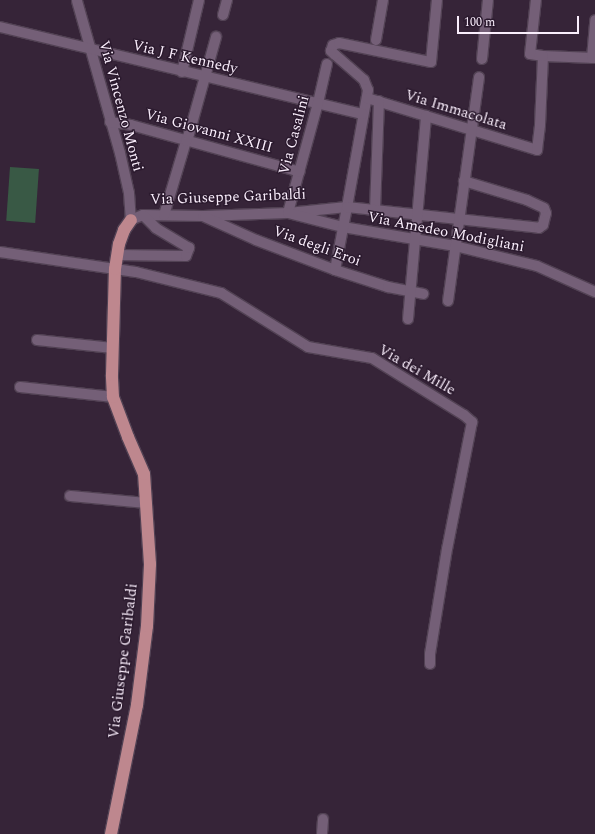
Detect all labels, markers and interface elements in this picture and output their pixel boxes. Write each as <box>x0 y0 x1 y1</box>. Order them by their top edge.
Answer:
scale bar <box>459 8 581 34</box>
text: 100 m <box>464 13 495 32</box>
street label: Via J F Kennedy <box>131 36 239 78</box>
street label: Via Vincenzo Monti <box>95 39 147 173</box>
street label: Via Immacolata <box>403 86 509 134</box>
street label: Via Casalini <box>275 93 313 177</box>
street label: Via Giovanni XXIII <box>143 105 275 157</box>
street label: Via Giuseppe Garibaldi <box>150 185 306 209</box>
street label: Via Amedeo Modigliani <box>366 208 526 256</box>
street label: Via degli Eroi <box>271 222 363 270</box>
street label: Via dei Mille <box>375 341 459 399</box>
street label: Via Giuseppe Garibaldi <box>105 582 141 740</box>

